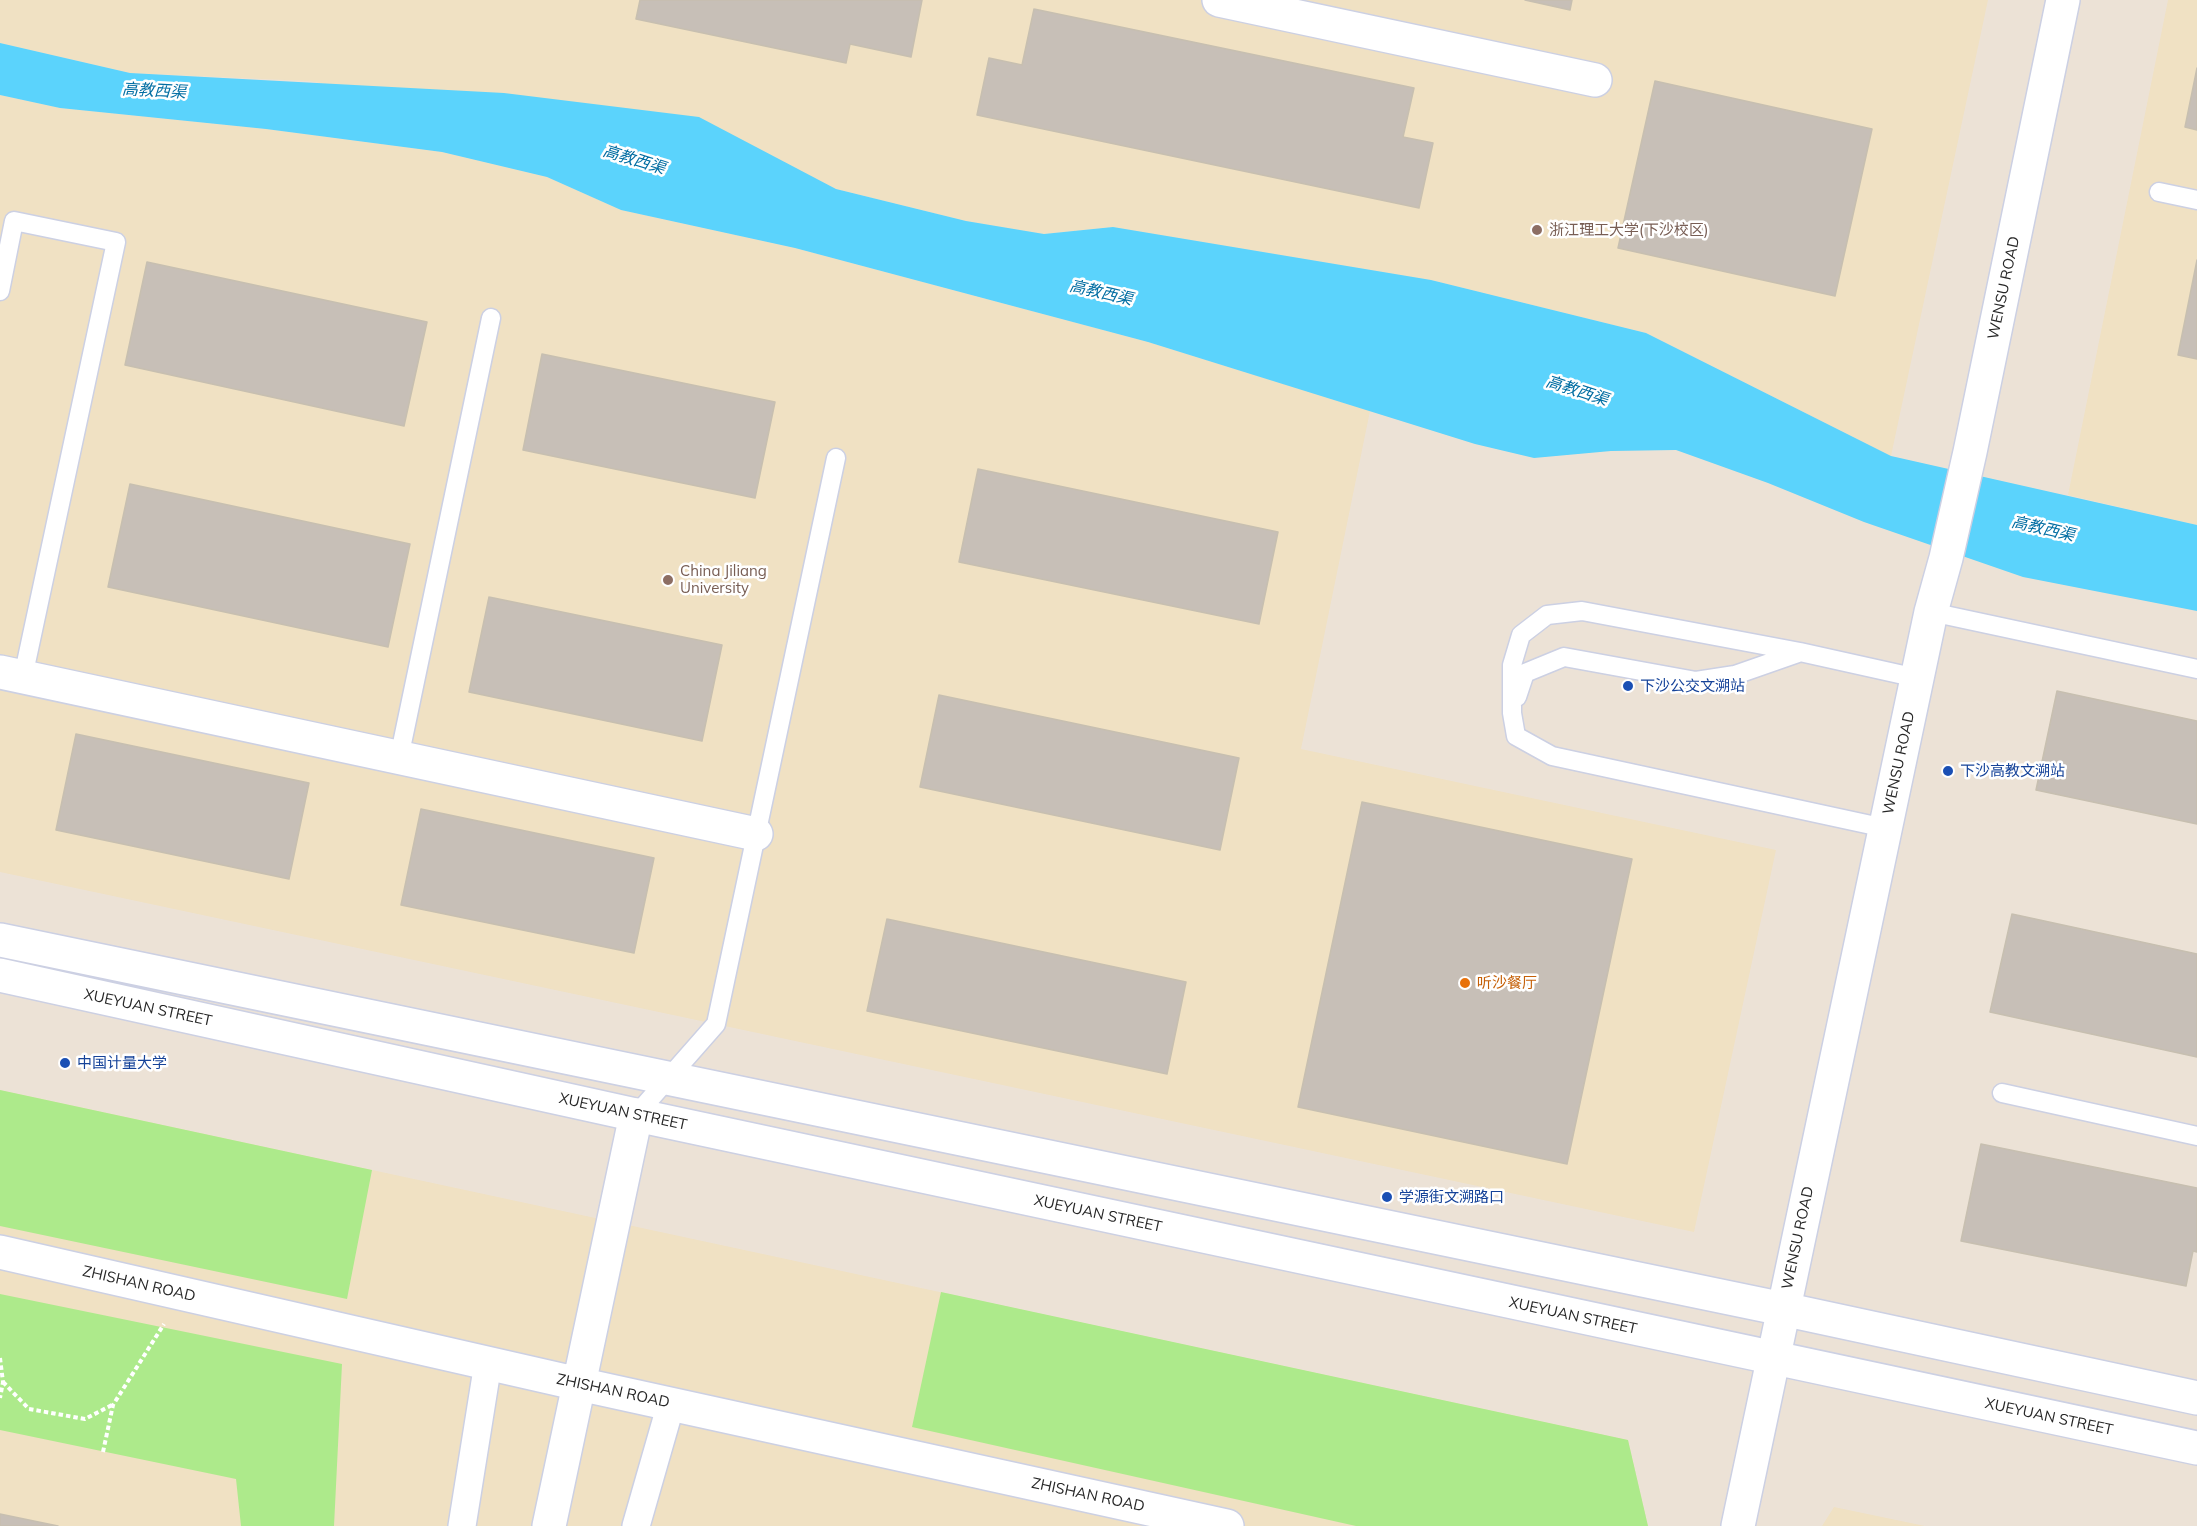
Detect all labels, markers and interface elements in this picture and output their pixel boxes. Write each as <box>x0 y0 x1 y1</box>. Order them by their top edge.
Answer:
water label: 高教西渠 <box>122 80 186 102</box>
water label: 高教西渠 <box>601 141 667 179</box>
place label: 浙江理工大学(下沙校区) <box>1549 221 1709 239</box>
marker: 浙江理工大学(下沙校区) <box>1530 223 1544 237</box>
street label: WENSU ROAD <box>1984 235 2024 341</box>
water label: 高教西渠 <box>1068 276 1134 310</box>
water label: 高教西渠 <box>1544 372 1610 410</box>
water label: 高教西渠 <box>2010 512 2076 546</box>
place label: China Jiliang University <box>680 562 767 597</box>
marker: China Jiliang University <box>661 573 675 587</box>
place label: 下沙公交文溯站 <box>1640 677 1745 695</box>
marker: 下沙公交文溯站 <box>1621 679 1635 693</box>
street label: WENSU ROAD <box>1879 710 1919 816</box>
place label: 下沙高教文溯站 <box>1960 762 2065 780</box>
marker: 下沙高教文溯站 <box>1941 764 1955 778</box>
place label: 听沙餐厅 <box>1477 974 1537 992</box>
marker: 听沙餐厅 <box>1458 976 1472 990</box>
street label: XUEYUAN STREET <box>82 986 214 1030</box>
place label: 中国计量大学 <box>77 1054 167 1072</box>
marker: 中国计量大学 <box>58 1056 72 1070</box>
street label: XUEYUAN STREET <box>557 1090 689 1134</box>
street label: WENSU ROAD <box>1778 1185 1818 1291</box>
place label: 学源街文溯路口 <box>1399 1188 1504 1206</box>
marker: 学源街文溯路口 <box>1380 1190 1394 1204</box>
street label: XUEYUAN STREET <box>1032 1192 1164 1236</box>
street label: ZHISHAN ROAD <box>81 1262 197 1306</box>
street label: XUEYUAN STREET <box>1507 1294 1639 1338</box>
street label: ZHISHAN ROAD <box>555 1370 671 1412</box>
street label: XUEYUAN STREET <box>1983 1395 2115 1439</box>
street label: ZHISHAN ROAD <box>1030 1474 1146 1516</box>

